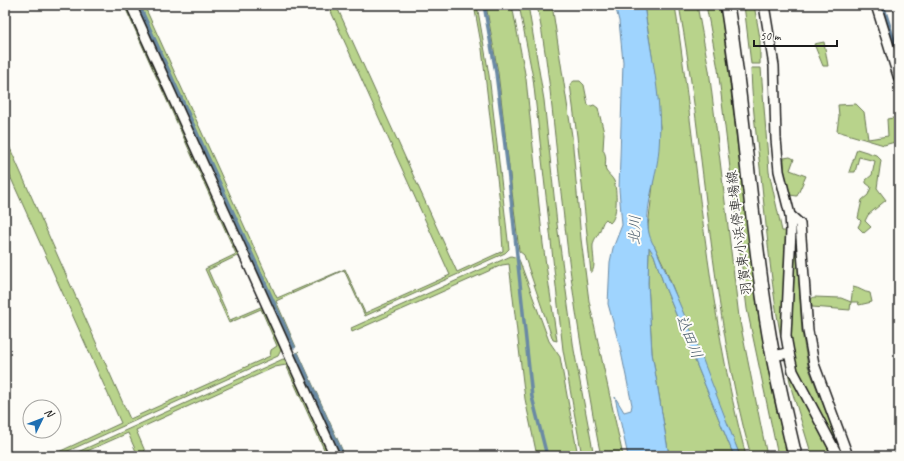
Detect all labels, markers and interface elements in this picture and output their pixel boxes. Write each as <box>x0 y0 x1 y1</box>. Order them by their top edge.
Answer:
scale bar <box>754 22 837 48</box>
text: 50 m <box>760 28 782 44</box>
street label: 羽賀東小浜停車場線 <box>723 169 755 297</box>
water label: 北川 <box>625 215 645 245</box>
water label: 込田川 <box>672 313 706 361</box>
north arrow <box>22 399 62 439</box>
text: N <box>42 405 58 421</box>

